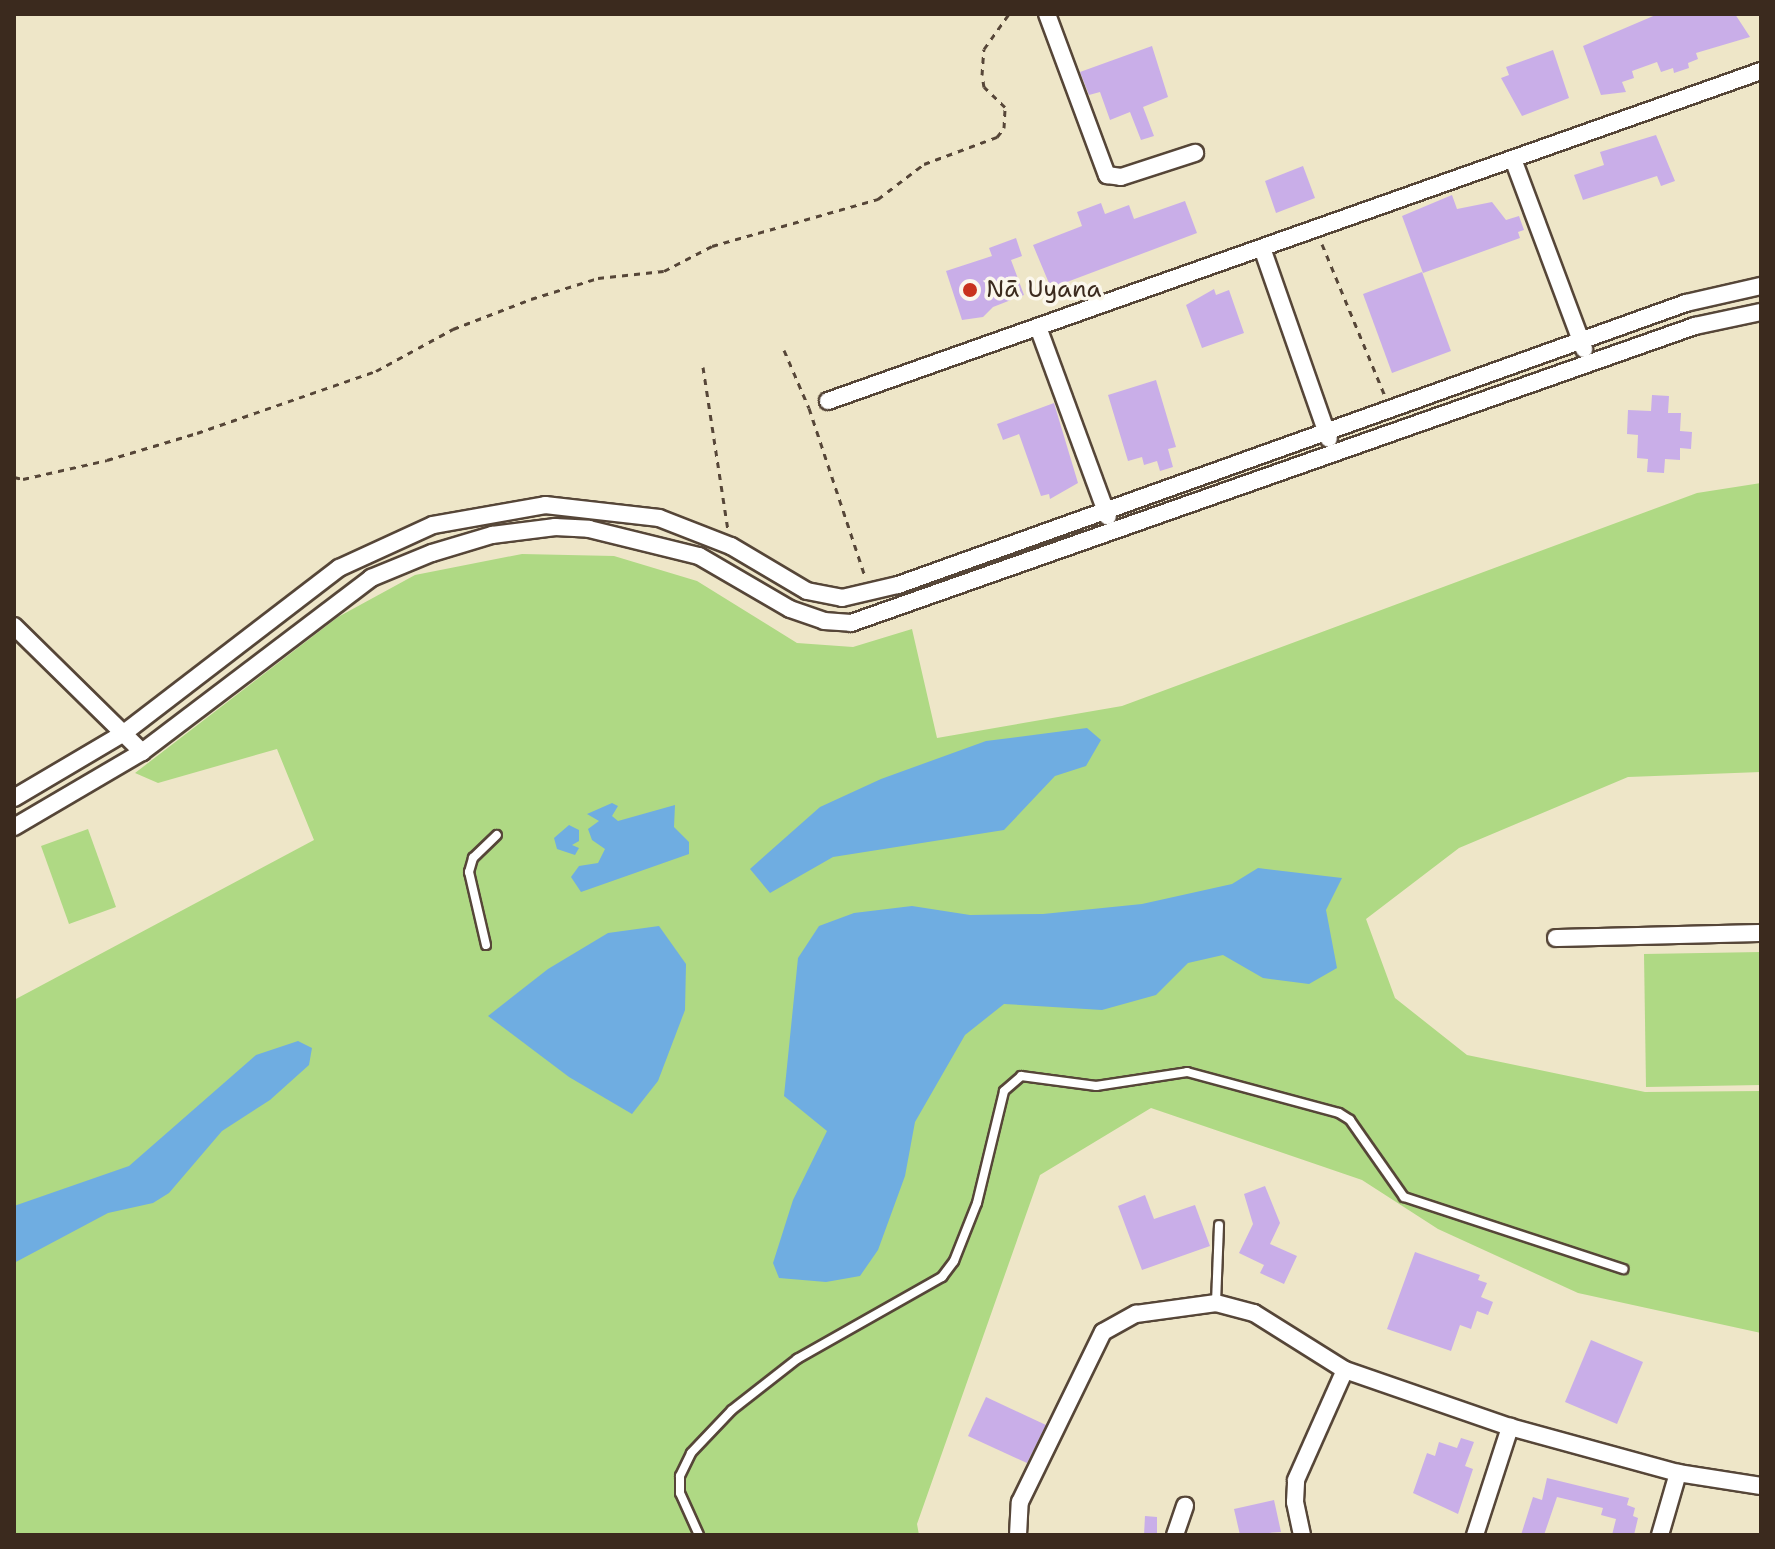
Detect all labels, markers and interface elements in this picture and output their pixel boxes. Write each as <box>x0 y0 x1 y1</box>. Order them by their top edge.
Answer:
place label: Nā Uyana <box>986 276 1102 304</box>
marker: Nā Uyana <box>961 281 979 299</box>

